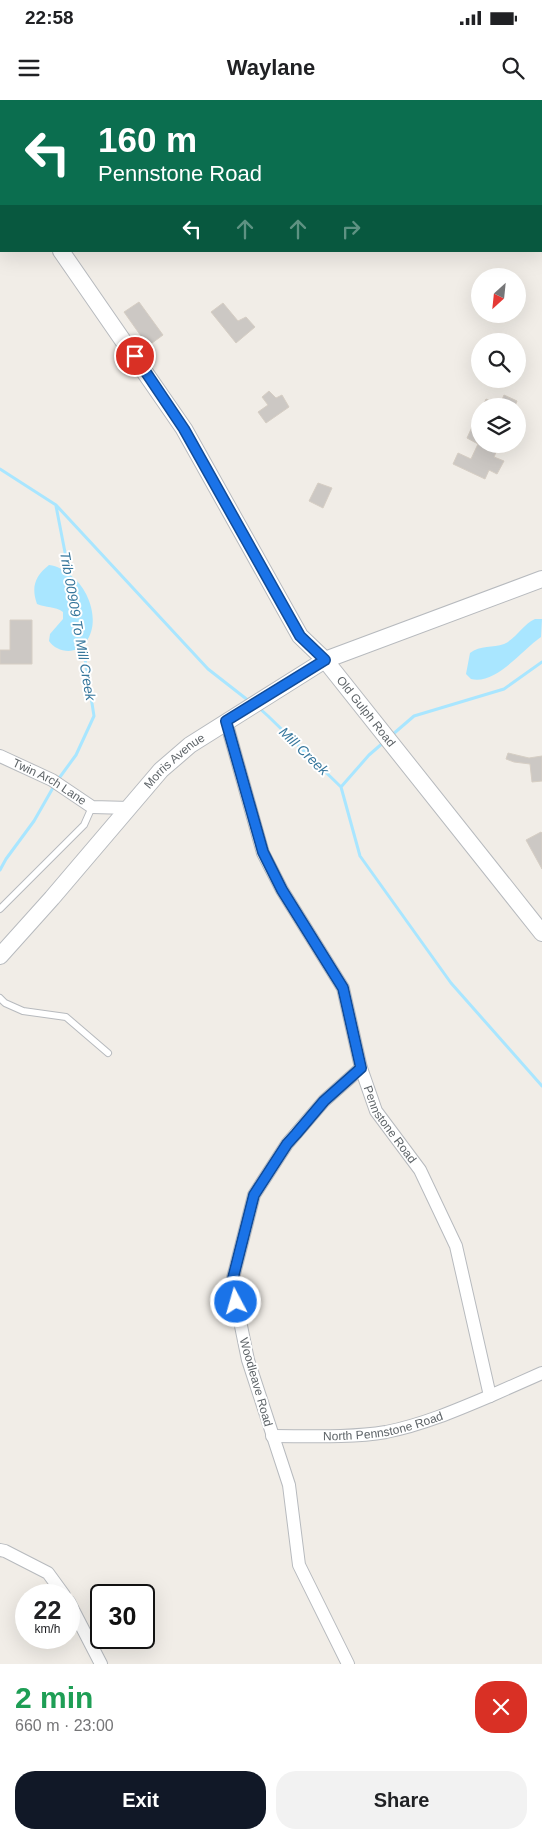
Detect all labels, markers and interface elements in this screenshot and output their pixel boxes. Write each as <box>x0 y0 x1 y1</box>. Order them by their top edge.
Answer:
text: 22:58 <box>25 7 74 28</box>
icon: menu <box>15 54 43 82</box>
icon: search <box>499 54 527 82</box>
text: Waylane <box>227 55 315 80</box>
icon: left <box>15 120 80 185</box>
text: 160 m <box>98 120 197 159</box>
text: Pennstone Road <box>98 161 262 186</box>
icon: left <box>178 215 206 243</box>
icon: ahead <box>231 215 259 243</box>
icon: ahead <box>284 215 312 243</box>
icon: right <box>337 215 365 243</box>
north arrow <box>471 268 526 322</box>
map controls <box>471 268 526 453</box>
button: search <box>471 333 526 388</box>
pin <box>114 335 156 377</box>
icon: arrive <box>121 342 149 370</box>
button: layers <box>471 398 526 453</box>
water label: Trib 00909 To Mill Creek <box>57 550 99 703</box>
street label: Old Gulph Road <box>334 673 398 750</box>
water label: Mill Creek <box>276 724 333 779</box>
street label: Morris Avenue <box>141 730 208 792</box>
street label: Twin Arch Lane <box>11 756 89 808</box>
street label: Pennstone Road <box>361 1084 419 1166</box>
position arrow <box>209 1275 261 1327</box>
street label: Woodleave Road <box>237 1336 275 1428</box>
street label: North Pennstone Road <box>323 1409 445 1443</box>
speed limit sign: 30 <box>90 1584 155 1649</box>
text: 22 <box>34 1596 61 1624</box>
text: km/h <box>34 1622 61 1636</box>
text: 2 min <box>15 1681 93 1714</box>
button: close <box>475 1681 527 1733</box>
text: 660 m · 23:00 <box>15 1717 114 1734</box>
button: Exit <box>15 1771 266 1829</box>
button: Share <box>276 1771 527 1829</box>

